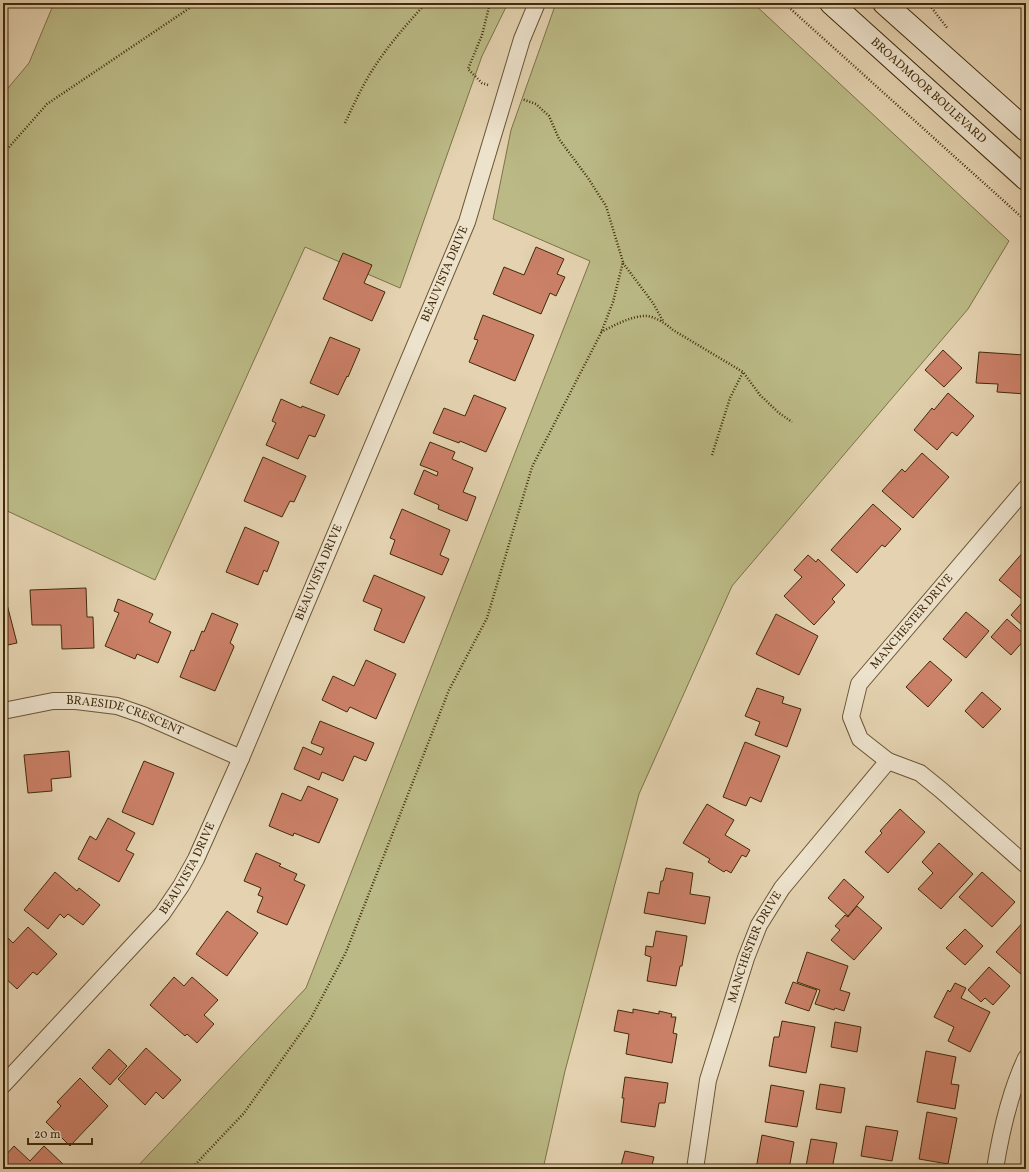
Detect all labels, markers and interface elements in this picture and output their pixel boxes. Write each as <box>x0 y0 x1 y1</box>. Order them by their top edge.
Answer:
street label: BROADMOOR BOULEVARD <box>867 34 990 147</box>
street label: BEAUVISTA DRIVE <box>418 223 472 325</box>
street label: BEAUVISTA DRIVE <box>292 522 347 623</box>
street label: MANCHESTER DRIVE <box>867 571 957 673</box>
street label: BRAESIDE CRESCENT <box>66 693 186 740</box>
street label: BEAUVISTA DRIVE <box>156 820 219 918</box>
street label: MANCHESTER DRIVE <box>724 889 786 1005</box>
scale bar <box>28 1120 92 1146</box>
text: 20 m <box>34 1127 61 1143</box>

